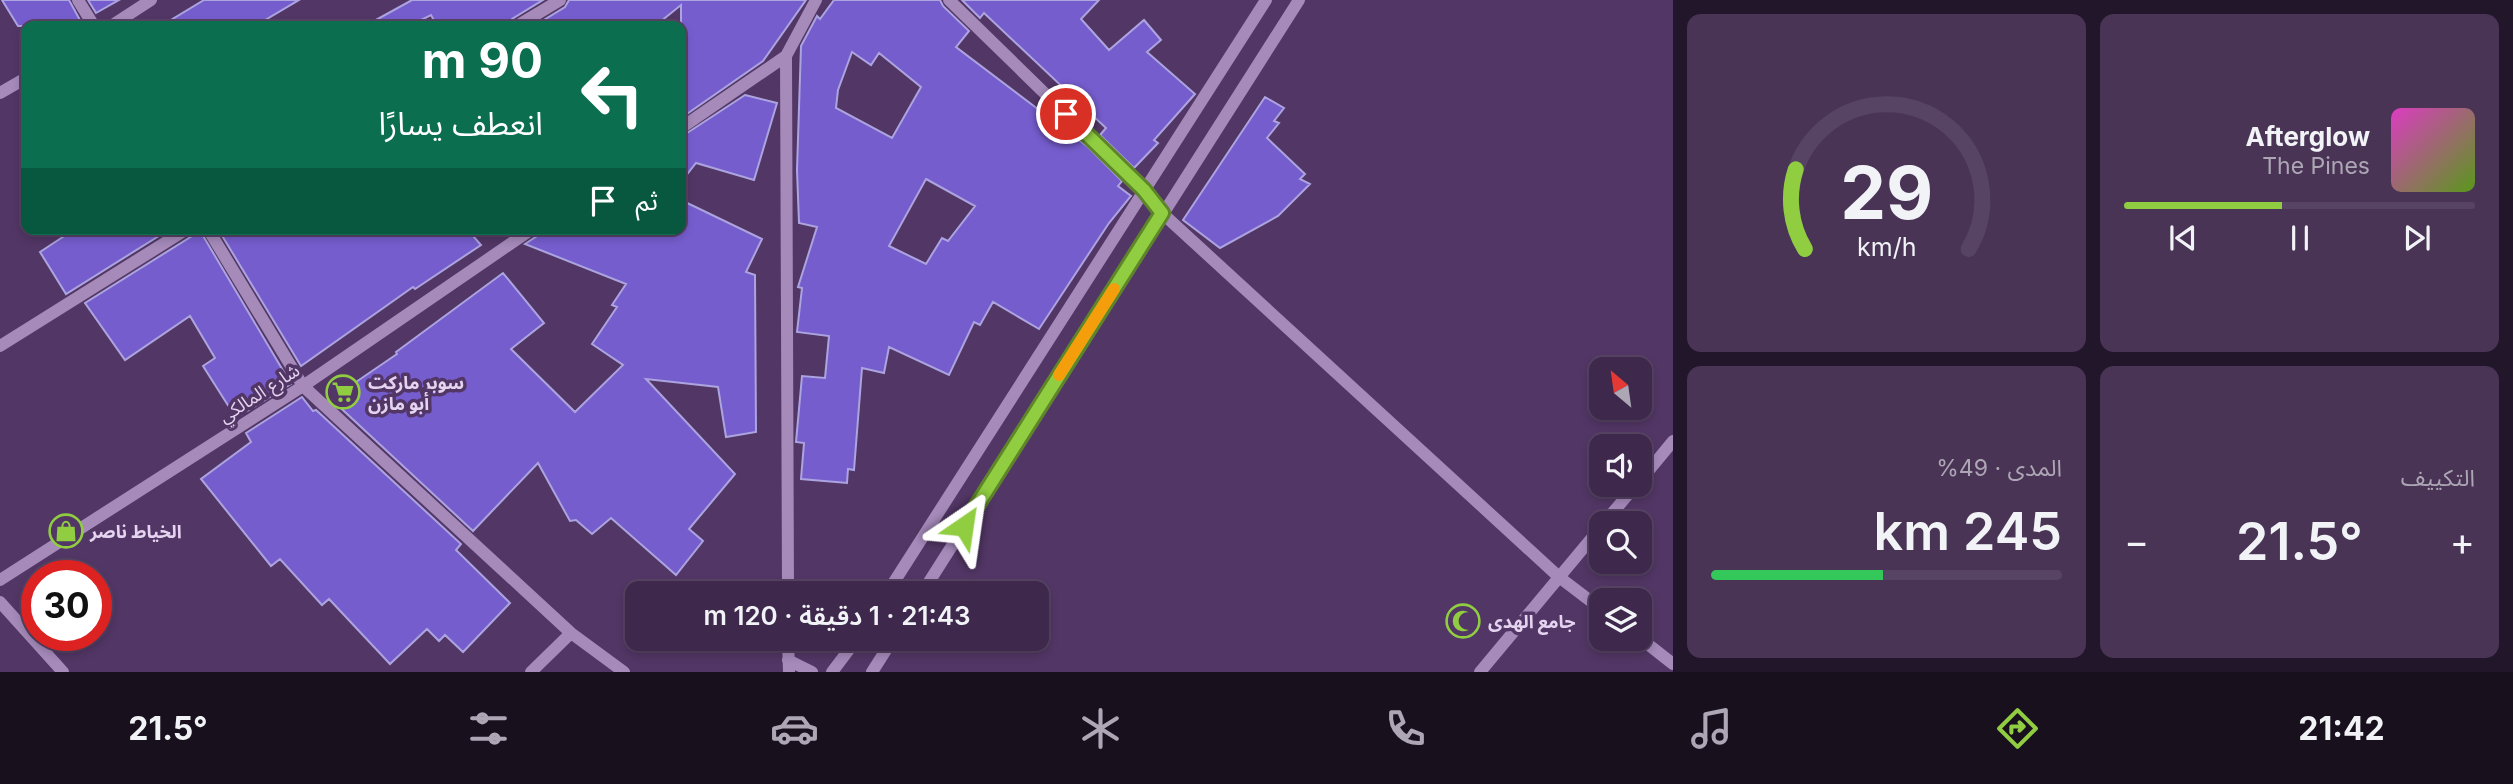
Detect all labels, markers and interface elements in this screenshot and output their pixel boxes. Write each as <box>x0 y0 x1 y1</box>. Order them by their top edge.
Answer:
text: 90 m <box>422 31 543 90</box>
icon: left <box>567 49 658 140</box>
pin <box>1036 84 1096 144</box>
icon: arrive <box>1047 95 1085 133</box>
text: انعطف يسارًا <box>379 104 543 143</box>
text: Afterglow <box>2246 121 2370 152</box>
text: 29 <box>1840 148 1933 237</box>
text: The Pines <box>2262 152 2370 180</box>
icon: arrive <box>584 182 622 220</box>
text: ثم <box>636 185 658 216</box>
icon: previous <box>2164 219 2202 257</box>
icon: pause <box>2281 219 2319 257</box>
icon: next <box>2398 219 2436 257</box>
text: km/h <box>1857 232 1916 262</box>
north arrow <box>1589 357 1652 420</box>
map controls <box>1589 357 1652 651</box>
street label: شارع المالكي <box>215 359 305 430</box>
place label: سوبر ماركت أبو مازن <box>368 372 464 415</box>
supermarket icon: سوبر ماركت أبو مازن <box>324 373 362 411</box>
button: sound <box>1589 434 1652 497</box>
text: المدى · 49% <box>1936 454 2062 482</box>
text: التكييف <box>2401 464 2475 492</box>
position arrow <box>927 489 1001 563</box>
text: 245 km <box>1874 500 2062 563</box>
text: 21.5° <box>2236 510 2363 573</box>
button: search <box>1589 511 1652 574</box>
shop icon: الخياط ناصر <box>47 512 85 550</box>
text: − <box>2124 518 2149 564</box>
text: + <box>2450 518 2475 564</box>
place label: الخياط ناصر <box>89 521 182 543</box>
speed limit sign: 30 <box>21 560 112 651</box>
button: layers <box>1589 588 1652 651</box>
text: 21:43 · 1 دقيقة · 120 m <box>703 600 971 631</box>
mosque icon: جامع الهدى <box>1444 602 1482 640</box>
place label: جامع الهدى <box>1488 611 1576 635</box>
icon: filters <box>464 704 513 753</box>
icon: car <box>770 704 819 753</box>
icon: climate <box>1076 704 1125 753</box>
icon: phone <box>1381 704 1430 753</box>
icon: music <box>1687 704 1736 753</box>
icon: directions <box>1993 704 2042 753</box>
text: 21.5° <box>128 709 208 748</box>
text: 21:42 <box>2298 709 2385 748</box>

